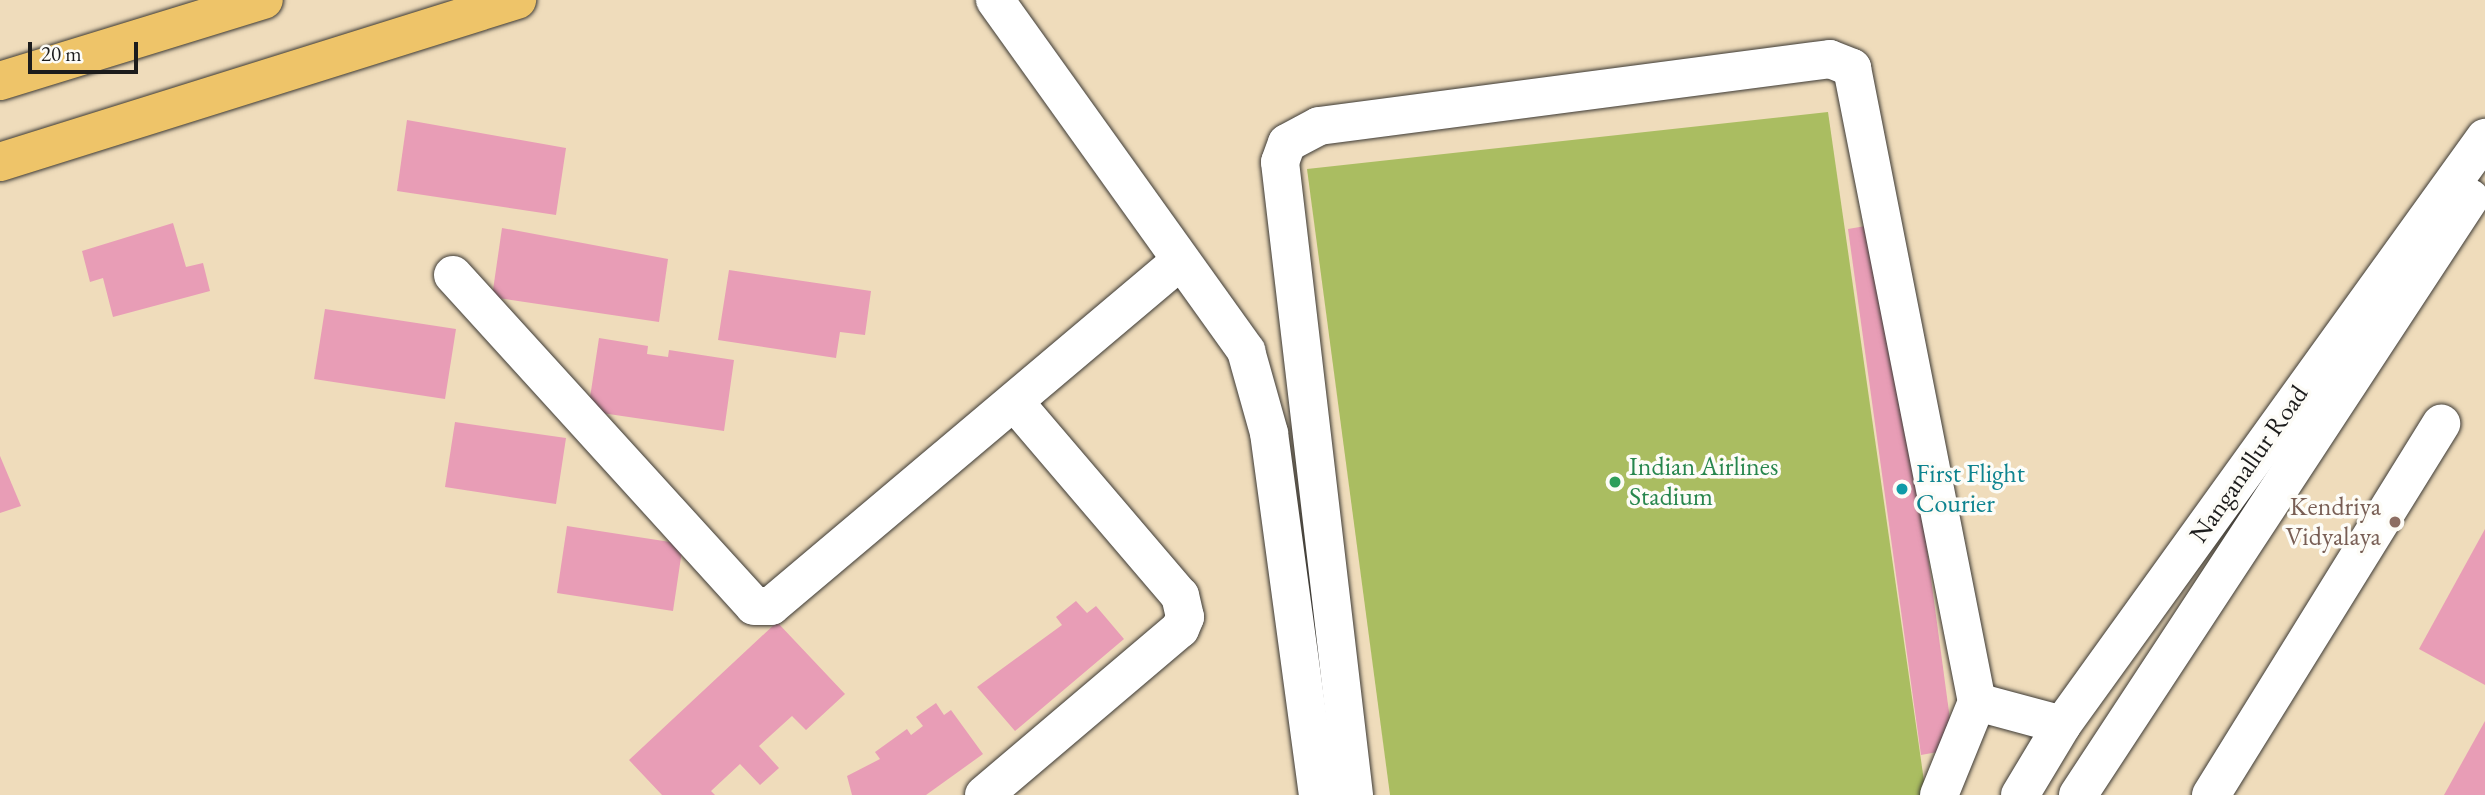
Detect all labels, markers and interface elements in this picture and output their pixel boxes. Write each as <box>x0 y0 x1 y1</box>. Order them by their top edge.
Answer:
scale bar <box>32 28 142 72</box>
text: 20 m <box>41 40 82 67</box>
street label: Nanganallur Road <box>2183 379 2315 549</box>
place label: Indian Airlines Stadium <box>1629 451 1778 512</box>
place label: First Flight Courier <box>1916 458 2025 520</box>
marker: Indian Airlines Stadium <box>1607 474 1623 490</box>
marker: First Flight Courier <box>1894 481 1910 497</box>
place label: Kendriya Vidyalaya <box>2285 491 2381 552</box>
marker: Kendriya Vidyalaya <box>2387 514 2403 530</box>

